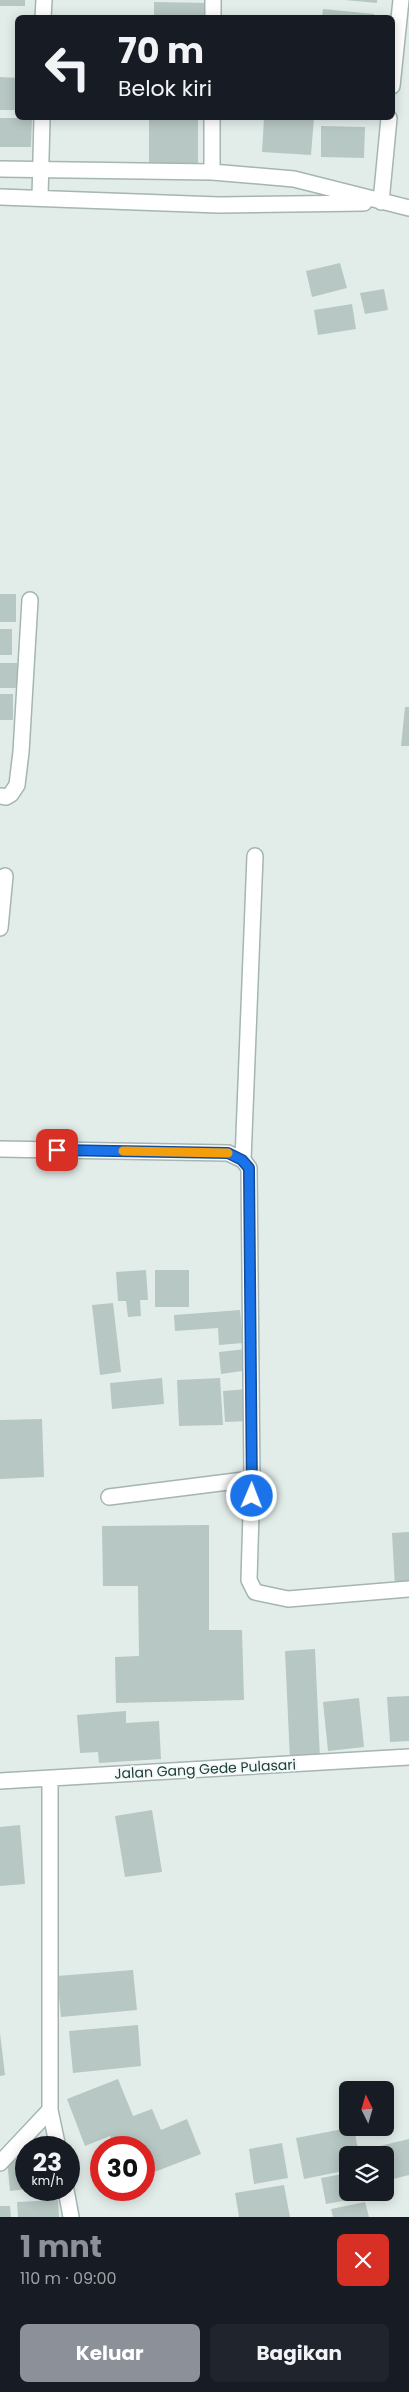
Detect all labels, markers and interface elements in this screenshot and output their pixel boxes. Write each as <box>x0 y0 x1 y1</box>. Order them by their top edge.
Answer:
text: 70 m <box>118 26 204 75</box>
icon: left <box>35 35 100 100</box>
text: Belok kiri <box>118 73 212 104</box>
pin <box>36 1129 78 1171</box>
icon: arrive <box>43 1136 71 1164</box>
position arrow <box>225 1469 277 1521</box>
street label: Jalan Gang Gede Pulasari <box>114 1754 296 1784</box>
north arrow <box>339 2081 394 2136</box>
map controls <box>339 2081 394 2201</box>
speed limit sign: 30 <box>90 2136 155 2201</box>
text: 23 <box>33 2145 62 2180</box>
button: layers <box>339 2146 394 2201</box>
text: km/h <box>32 2172 63 2189</box>
text: 1 mnt <box>20 2225 102 2268</box>
button: close <box>337 2234 389 2286</box>
text: 110 m · 09:00 <box>20 2267 117 2290</box>
button: Keluar <box>20 2324 200 2382</box>
button: Bagikan <box>210 2324 389 2382</box>

